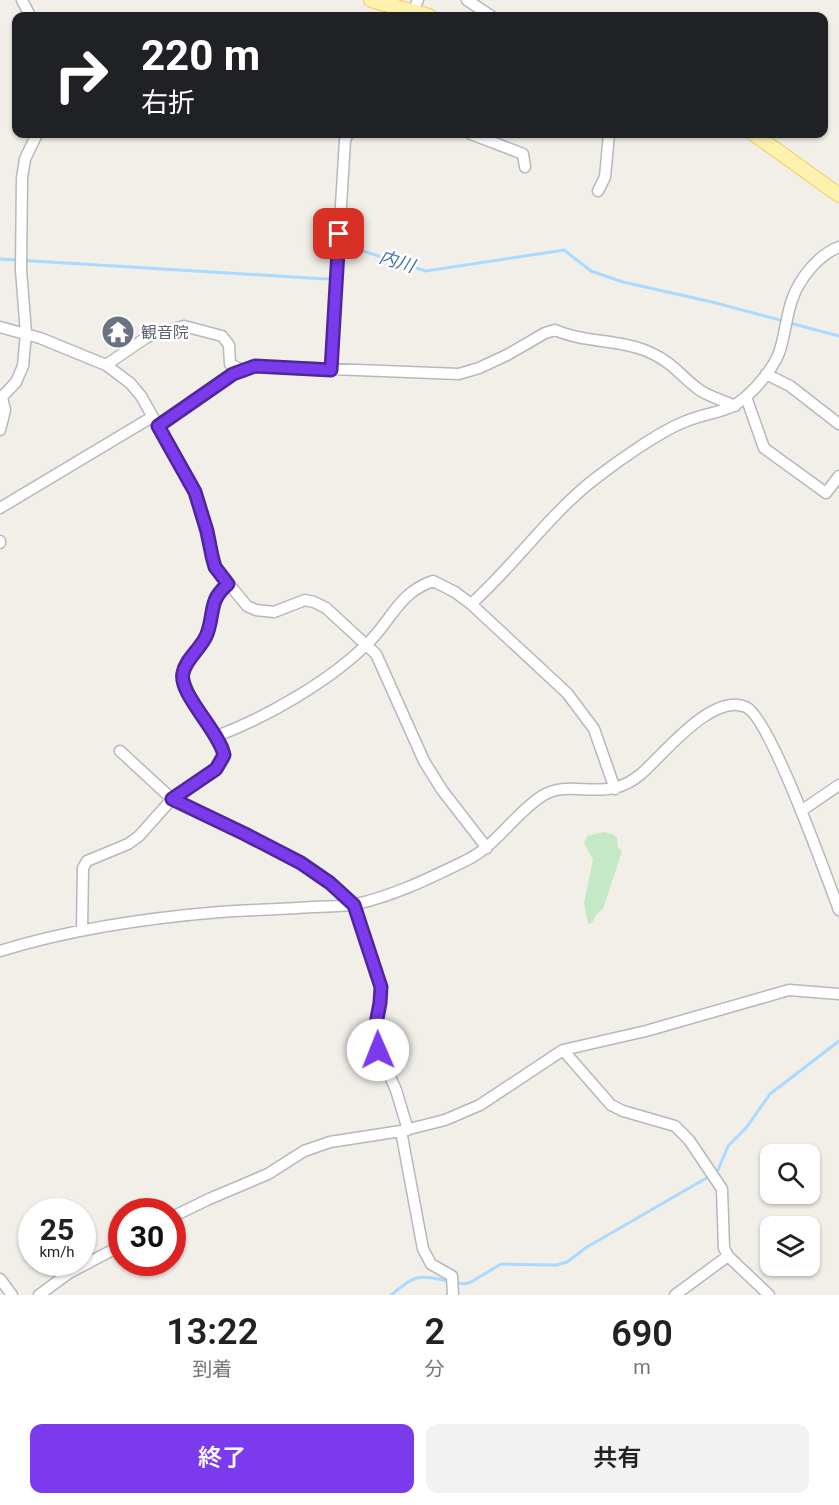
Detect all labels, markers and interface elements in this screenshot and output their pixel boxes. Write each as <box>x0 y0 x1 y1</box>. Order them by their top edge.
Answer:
text: 220 m <box>141 31 260 80</box>
icon: right <box>42 36 120 114</box>
text: 右折 <box>141 87 195 119</box>
pin <box>313 208 364 259</box>
icon: arrive <box>322 217 355 250</box>
water label: 内川 <box>377 246 419 277</box>
temple icon: 観音院 <box>100 314 136 350</box>
place label: 観音院 <box>141 323 189 342</box>
position arrow <box>346 1018 410 1082</box>
map controls <box>760 1144 820 1276</box>
button: search <box>760 1144 820 1204</box>
speed limit sign: 30 <box>108 1198 186 1276</box>
text: 25 <box>40 1212 74 1247</box>
button: layers <box>760 1216 820 1276</box>
text: km/h <box>39 1243 75 1261</box>
text: 13:22 <box>166 1311 258 1353</box>
text: 2 <box>424 1311 445 1353</box>
text: 690 <box>611 1313 673 1355</box>
text: m <box>633 1355 651 1379</box>
text: 到着 <box>192 1357 232 1381</box>
text: 分 <box>425 1357 445 1381</box>
button: 終了 <box>30 1424 414 1493</box>
button: 共有 <box>426 1424 809 1493</box>

